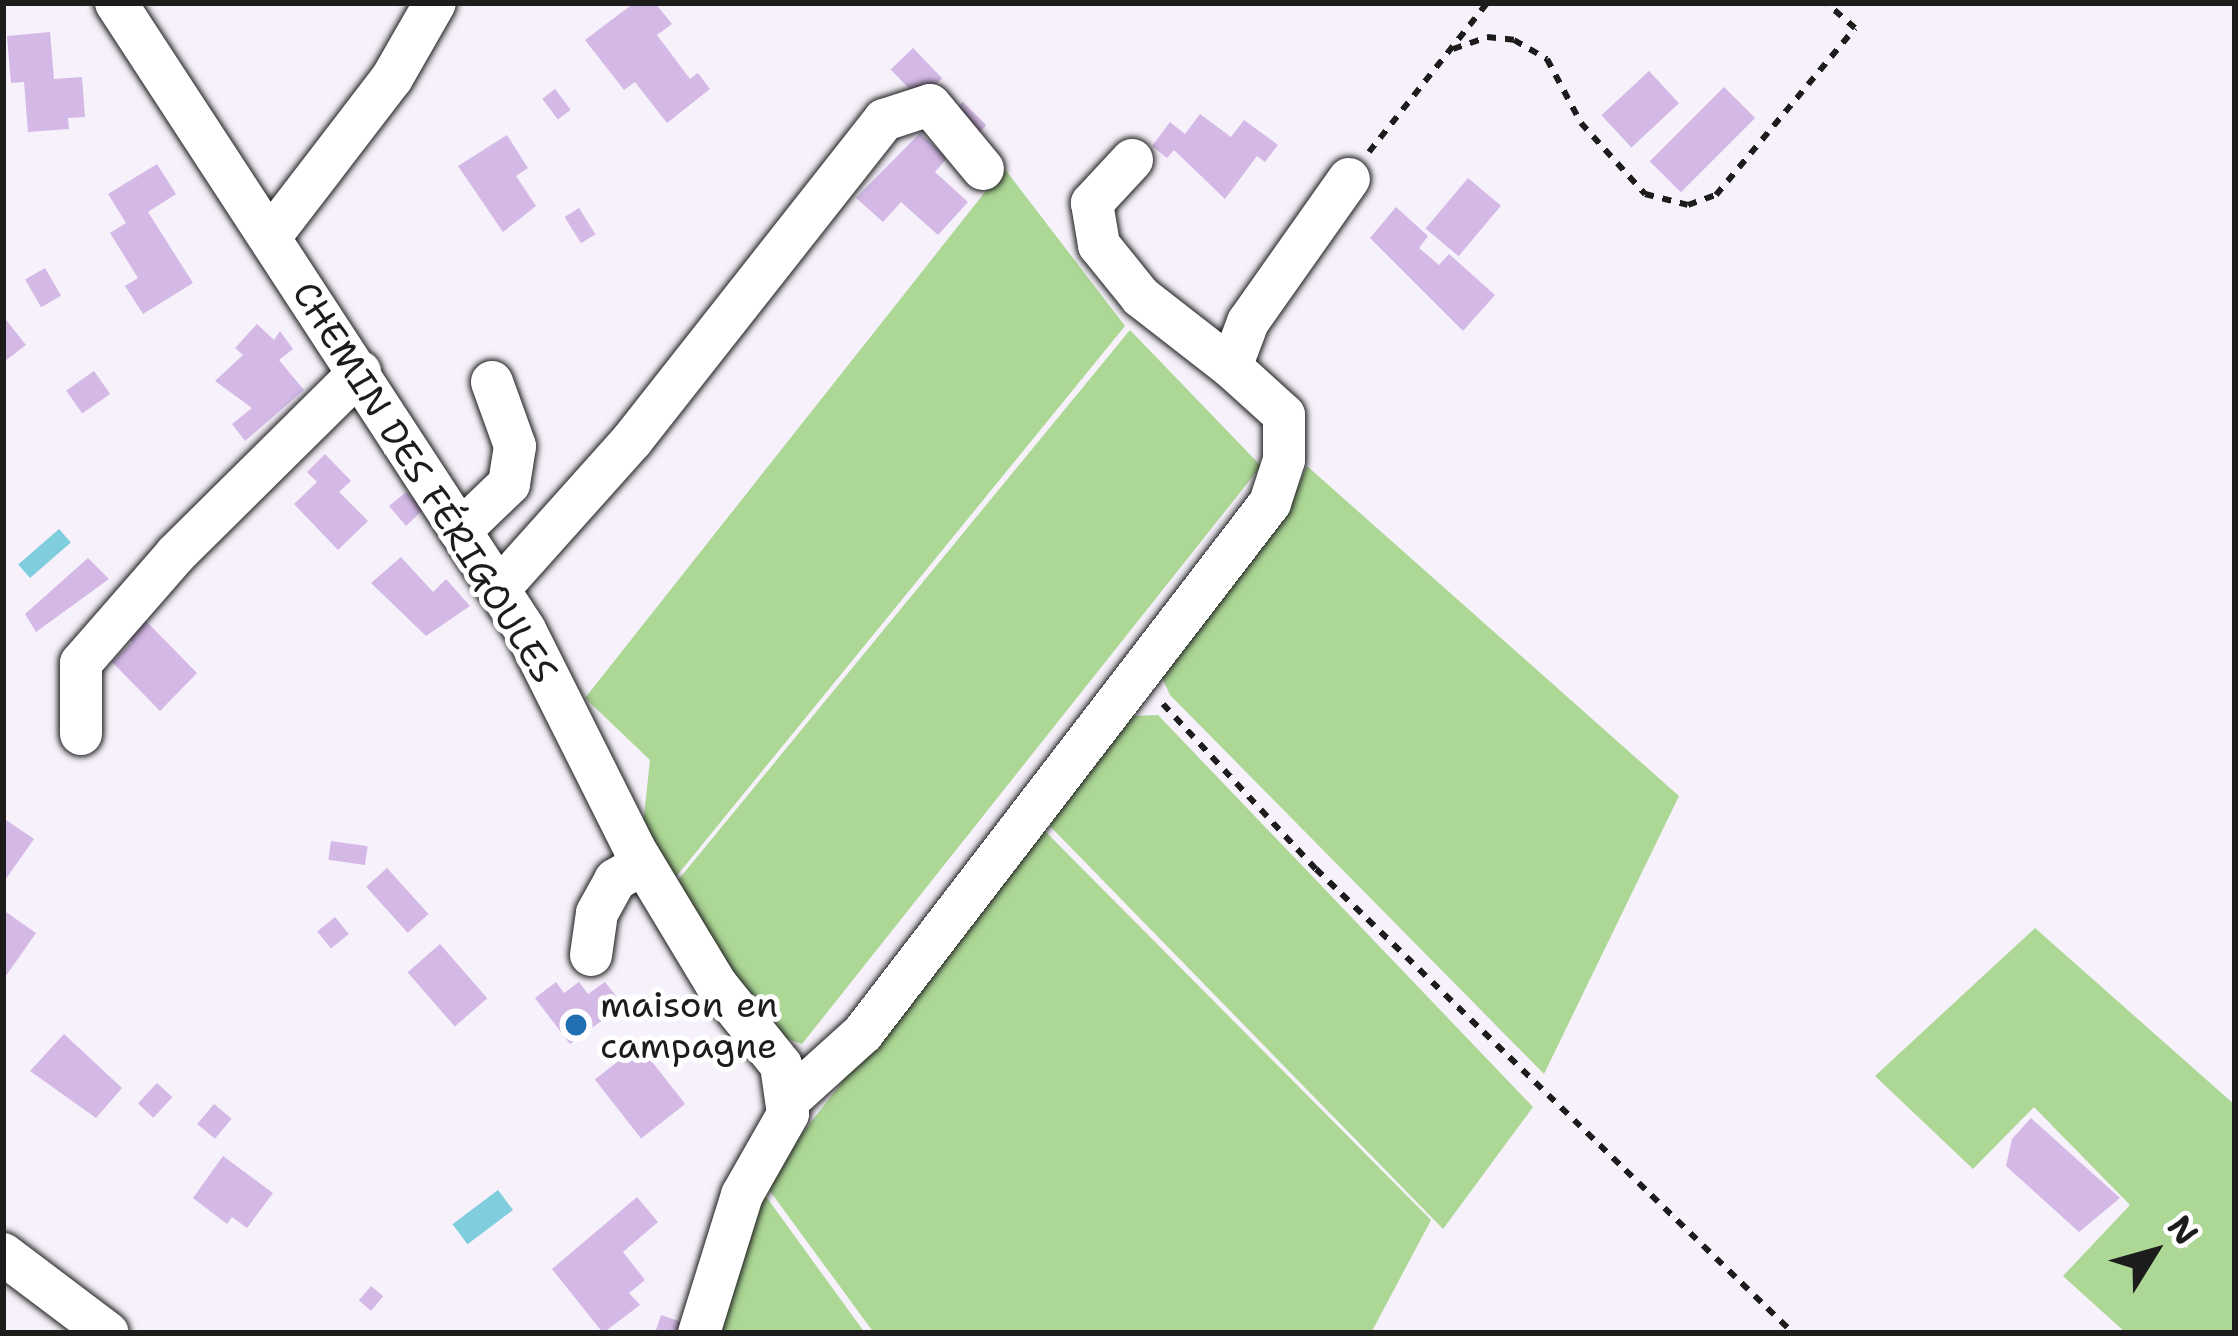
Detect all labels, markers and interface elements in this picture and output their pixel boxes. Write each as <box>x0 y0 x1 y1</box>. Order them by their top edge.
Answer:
street label: CHEMIN DES FÉRIGOULES <box>284 273 566 691</box>
place label: maison en campagne <box>600 982 778 1067</box>
marker: maison en campagne <box>563 1012 589 1038</box>
north arrow <box>2094 1192 2214 1312</box>
text: N <box>2157 1206 2209 1254</box>

